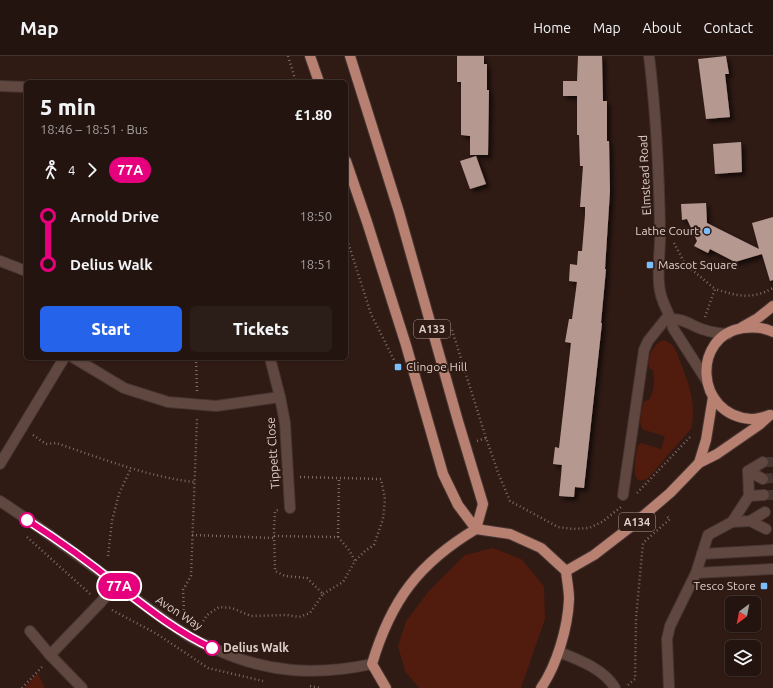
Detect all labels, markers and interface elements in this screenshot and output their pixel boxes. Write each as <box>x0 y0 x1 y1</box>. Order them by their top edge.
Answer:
text: Map <box>20 17 59 39</box>
text: Home <box>533 20 571 36</box>
text: Map <box>593 20 621 36</box>
text: About <box>643 20 682 36</box>
text: Contact <box>704 20 753 36</box>
text: 5 min <box>40 94 96 119</box>
text: £1.80 <box>294 106 332 123</box>
text: 18:46 – 18:51 · Bus <box>40 122 148 136</box>
street label: Elmstead Road <box>636 135 653 215</box>
icon: walk <box>40 159 62 181</box>
icon: forward <box>81 159 103 181</box>
text: 77A <box>117 162 143 178</box>
text: 4 <box>68 163 75 177</box>
text: Arnold Drive <box>70 208 159 225</box>
text: 18:50 <box>299 209 332 223</box>
place label: Lathe Court <box>635 224 699 237</box>
marker: Lathe Court <box>702 226 712 236</box>
text: Delius Walk <box>70 256 153 273</box>
text: 18:51 <box>299 257 332 271</box>
place label: Mascot Square <box>658 258 737 271</box>
marker: Mascot Square <box>645 260 655 270</box>
button: Start <box>40 306 182 352</box>
button: Tickets <box>190 306 332 352</box>
road number: A133 <box>414 320 450 338</box>
place label: Clingoe Hill <box>406 360 467 373</box>
marker: Clingoe Hill <box>393 362 403 372</box>
street label: Tippett Close <box>264 417 281 489</box>
unlabelled marker <box>19 512 35 528</box>
road number: A134 <box>619 513 655 531</box>
line badge: 77A <box>96 573 142 599</box>
text: 77A <box>106 578 132 594</box>
place label: Tesco Store <box>694 579 756 592</box>
marker: Tesco Store <box>759 581 769 591</box>
street label: Avon Way <box>154 593 205 633</box>
north arrow <box>725 596 761 632</box>
map controls <box>725 596 761 676</box>
marker: Delius Walk <box>204 640 220 656</box>
button: layers <box>725 640 761 676</box>
place label: Delius Walk <box>223 641 289 654</box>

